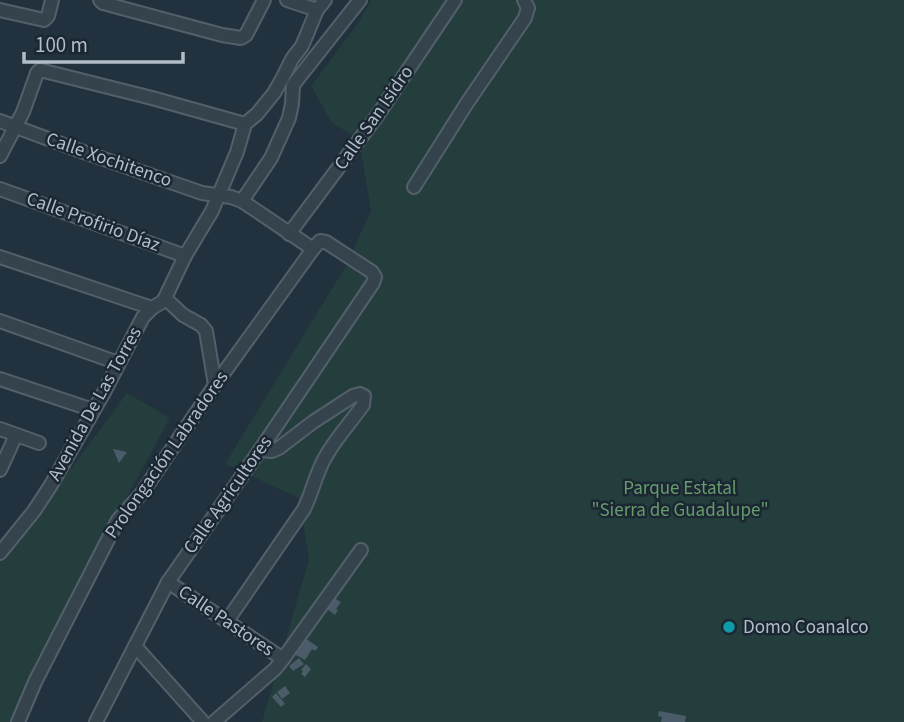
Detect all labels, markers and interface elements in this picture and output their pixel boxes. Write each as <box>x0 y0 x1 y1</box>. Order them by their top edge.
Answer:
scale bar <box>24 21 184 65</box>
text: 100 m <box>35 30 88 60</box>
street label: Calle San Isidro <box>328 60 420 176</box>
street label: Calle Xochitenco <box>42 126 176 194</box>
street label: Calle Profirio Díaz <box>22 185 164 259</box>
street label: Avenida De Las Torres <box>41 322 149 486</box>
street label: Prolongación Labradores <box>99 366 235 544</box>
street label: Calle Agricultores <box>177 430 279 560</box>
park label: Parque Estatal "Sierra de Guadalupe" <box>591 475 769 524</box>
street label: Calle Pastores <box>173 579 279 663</box>
place label: Domo Coanalco <box>743 614 869 641</box>
marker: Domo Coanalco <box>721 619 737 635</box>

